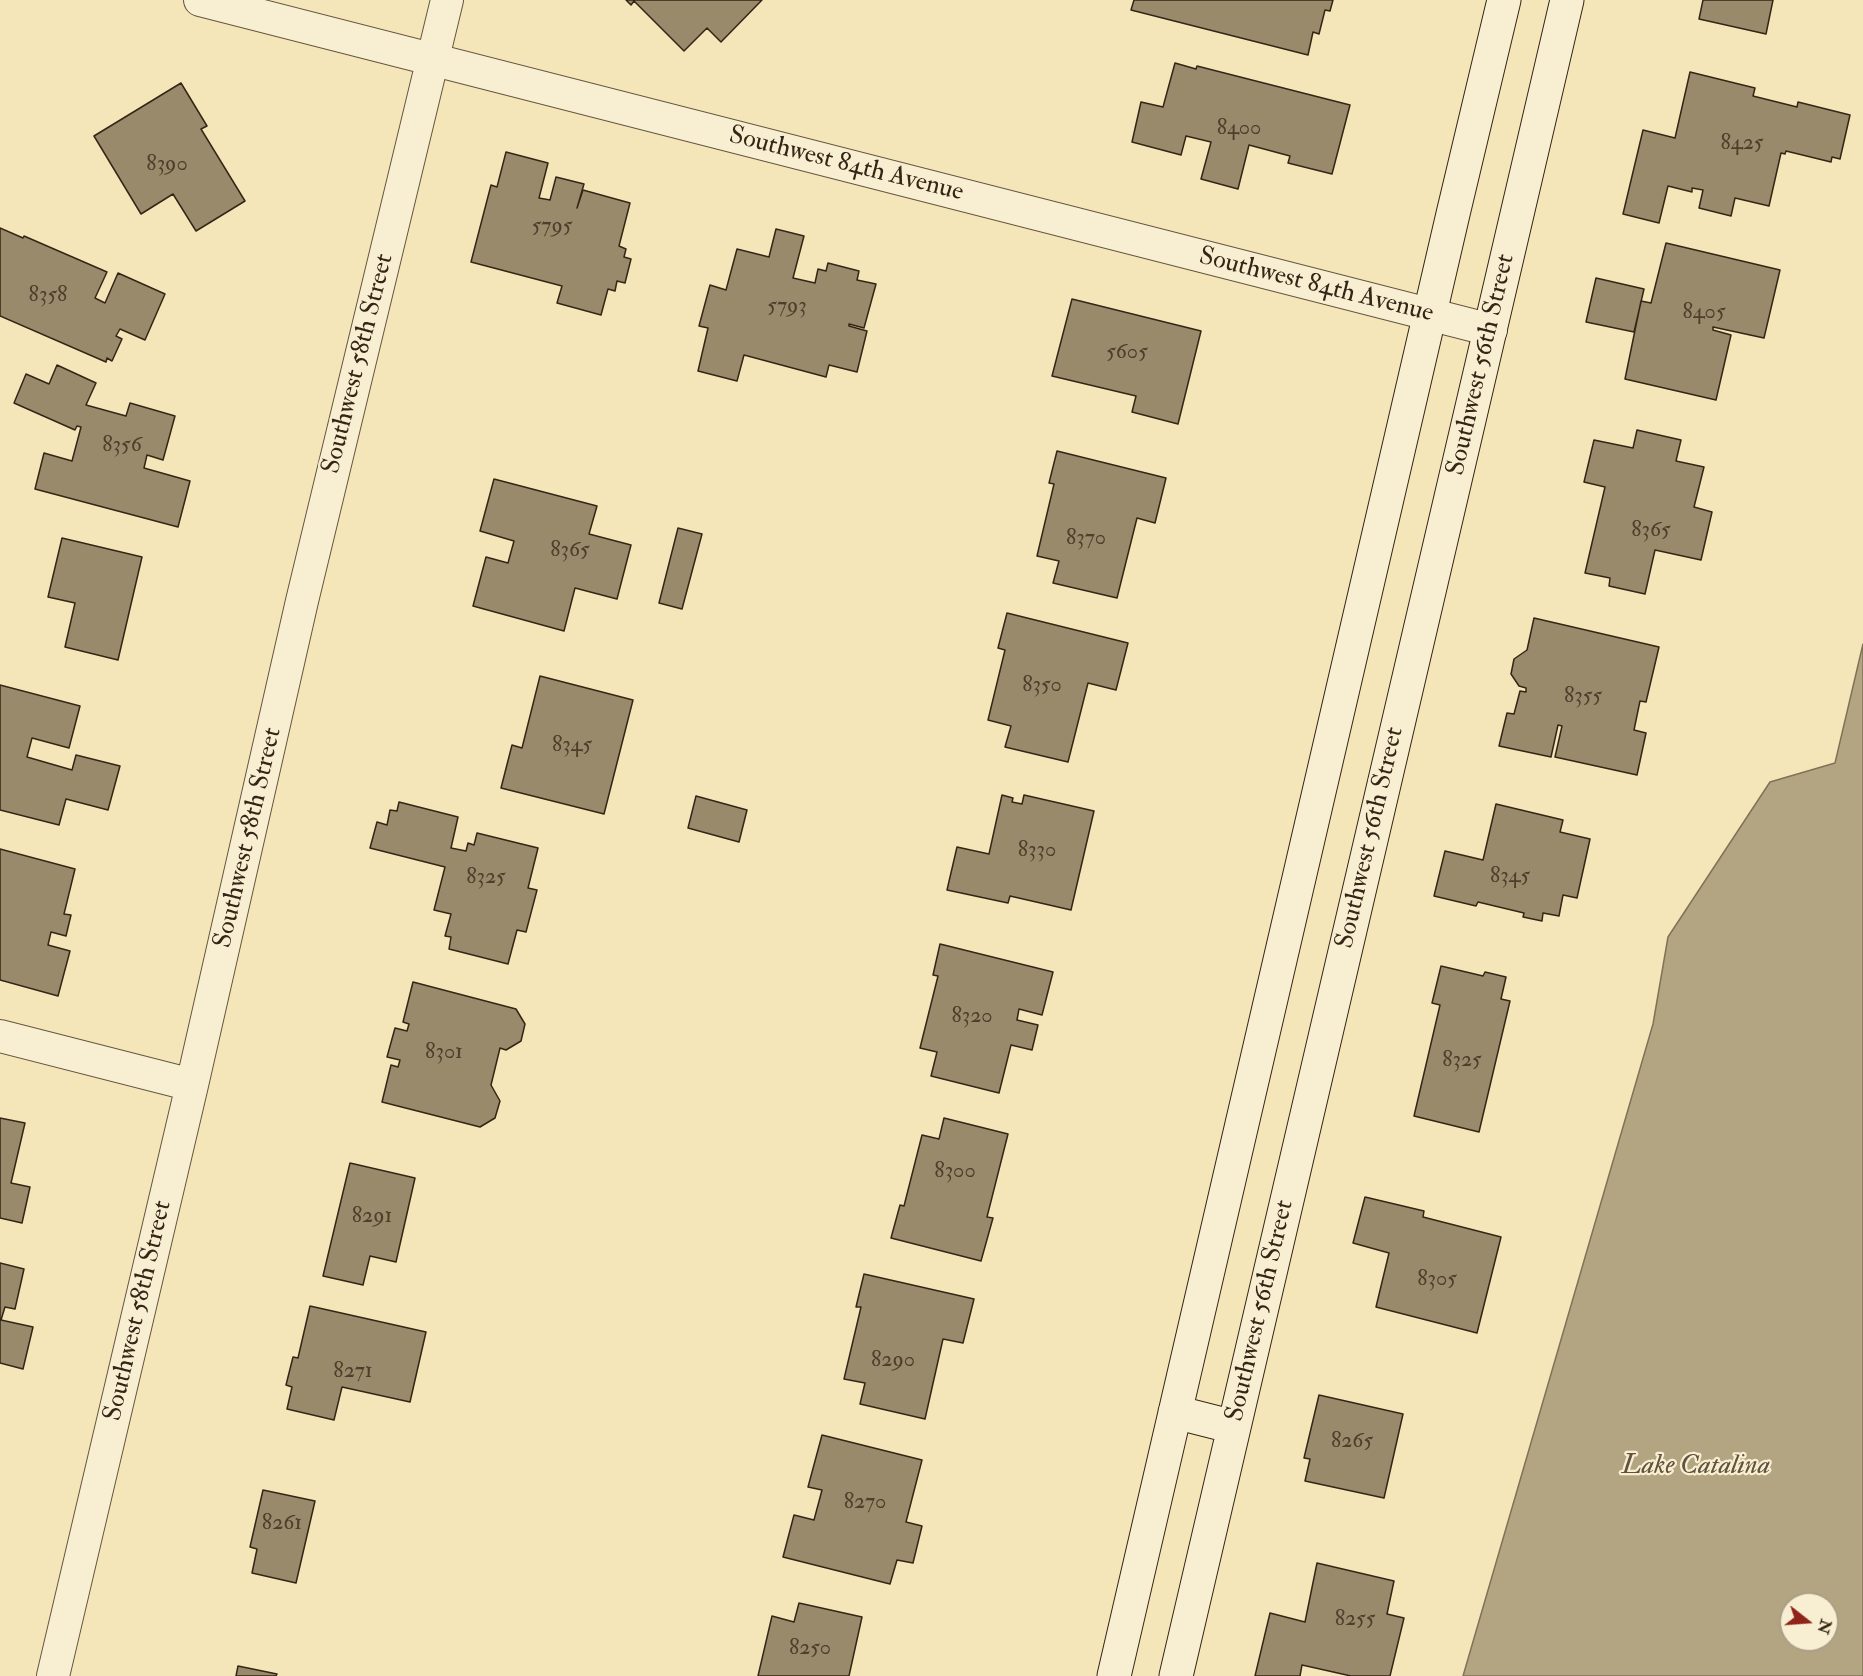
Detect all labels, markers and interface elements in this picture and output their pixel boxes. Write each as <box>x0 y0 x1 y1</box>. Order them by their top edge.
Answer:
house number: 8400 <box>1217 116 1261 142</box>
street label: Southwest 84th Avenue <box>725 121 967 209</box>
house number: 8425 <box>1721 131 1763 157</box>
house number: 8390 <box>146 152 188 178</box>
house number: 5795 <box>532 214 572 240</box>
street label: Southwest 84th Avenue <box>1195 242 1437 330</box>
street label: Southwest 58th Street <box>317 251 401 477</box>
street label: Southwest 56th Street <box>1441 251 1523 479</box>
house number: 8358 <box>29 283 67 309</box>
house number: 5793 <box>767 294 807 320</box>
house number: 8405 <box>1682 300 1726 326</box>
house number: 5605 <box>1106 340 1148 366</box>
house number: 8356 <box>102 433 142 459</box>
house number: 8365 <box>1631 518 1671 544</box>
house number: 8370 <box>1066 526 1106 552</box>
house number: 8365 <box>550 538 590 564</box>
house number: 8350 <box>1022 673 1062 699</box>
house number: 8355 <box>1564 684 1602 710</box>
street label: Southwest 56th Street <box>1330 724 1412 952</box>
street label: Southwest 58th Street <box>208 725 290 951</box>
house number: 8345 <box>552 733 592 759</box>
house number: 8330 <box>1018 838 1056 864</box>
house number: 8345 <box>1490 864 1530 890</box>
house number: 8325 <box>466 865 506 891</box>
house number: 8320 <box>951 1004 993 1030</box>
house number: 8301 <box>425 1040 463 1066</box>
house number: 8325 <box>1442 1048 1482 1074</box>
house number: 8300 <box>934 1159 976 1185</box>
street label: Southwest 56th Street <box>1220 1197 1302 1425</box>
street label: Southwest 58th Street <box>98 1198 180 1424</box>
house number: 8291 <box>352 1204 392 1230</box>
house number: 8305 <box>1417 1267 1457 1293</box>
house number: 8290 <box>871 1348 915 1374</box>
house number: 8271 <box>333 1359 373 1385</box>
house number: 8265 <box>1331 1429 1373 1455</box>
water label: Lake Catalina <box>1622 1451 1770 1483</box>
house number: 8270 <box>844 1490 886 1516</box>
house number: 8261 <box>262 1511 302 1537</box>
north arrow <box>1779 1592 1839 1652</box>
house number: 8255 <box>1335 1607 1375 1633</box>
text: N <box>1813 1617 1836 1636</box>
house number: 8250 <box>789 1636 831 1662</box>

